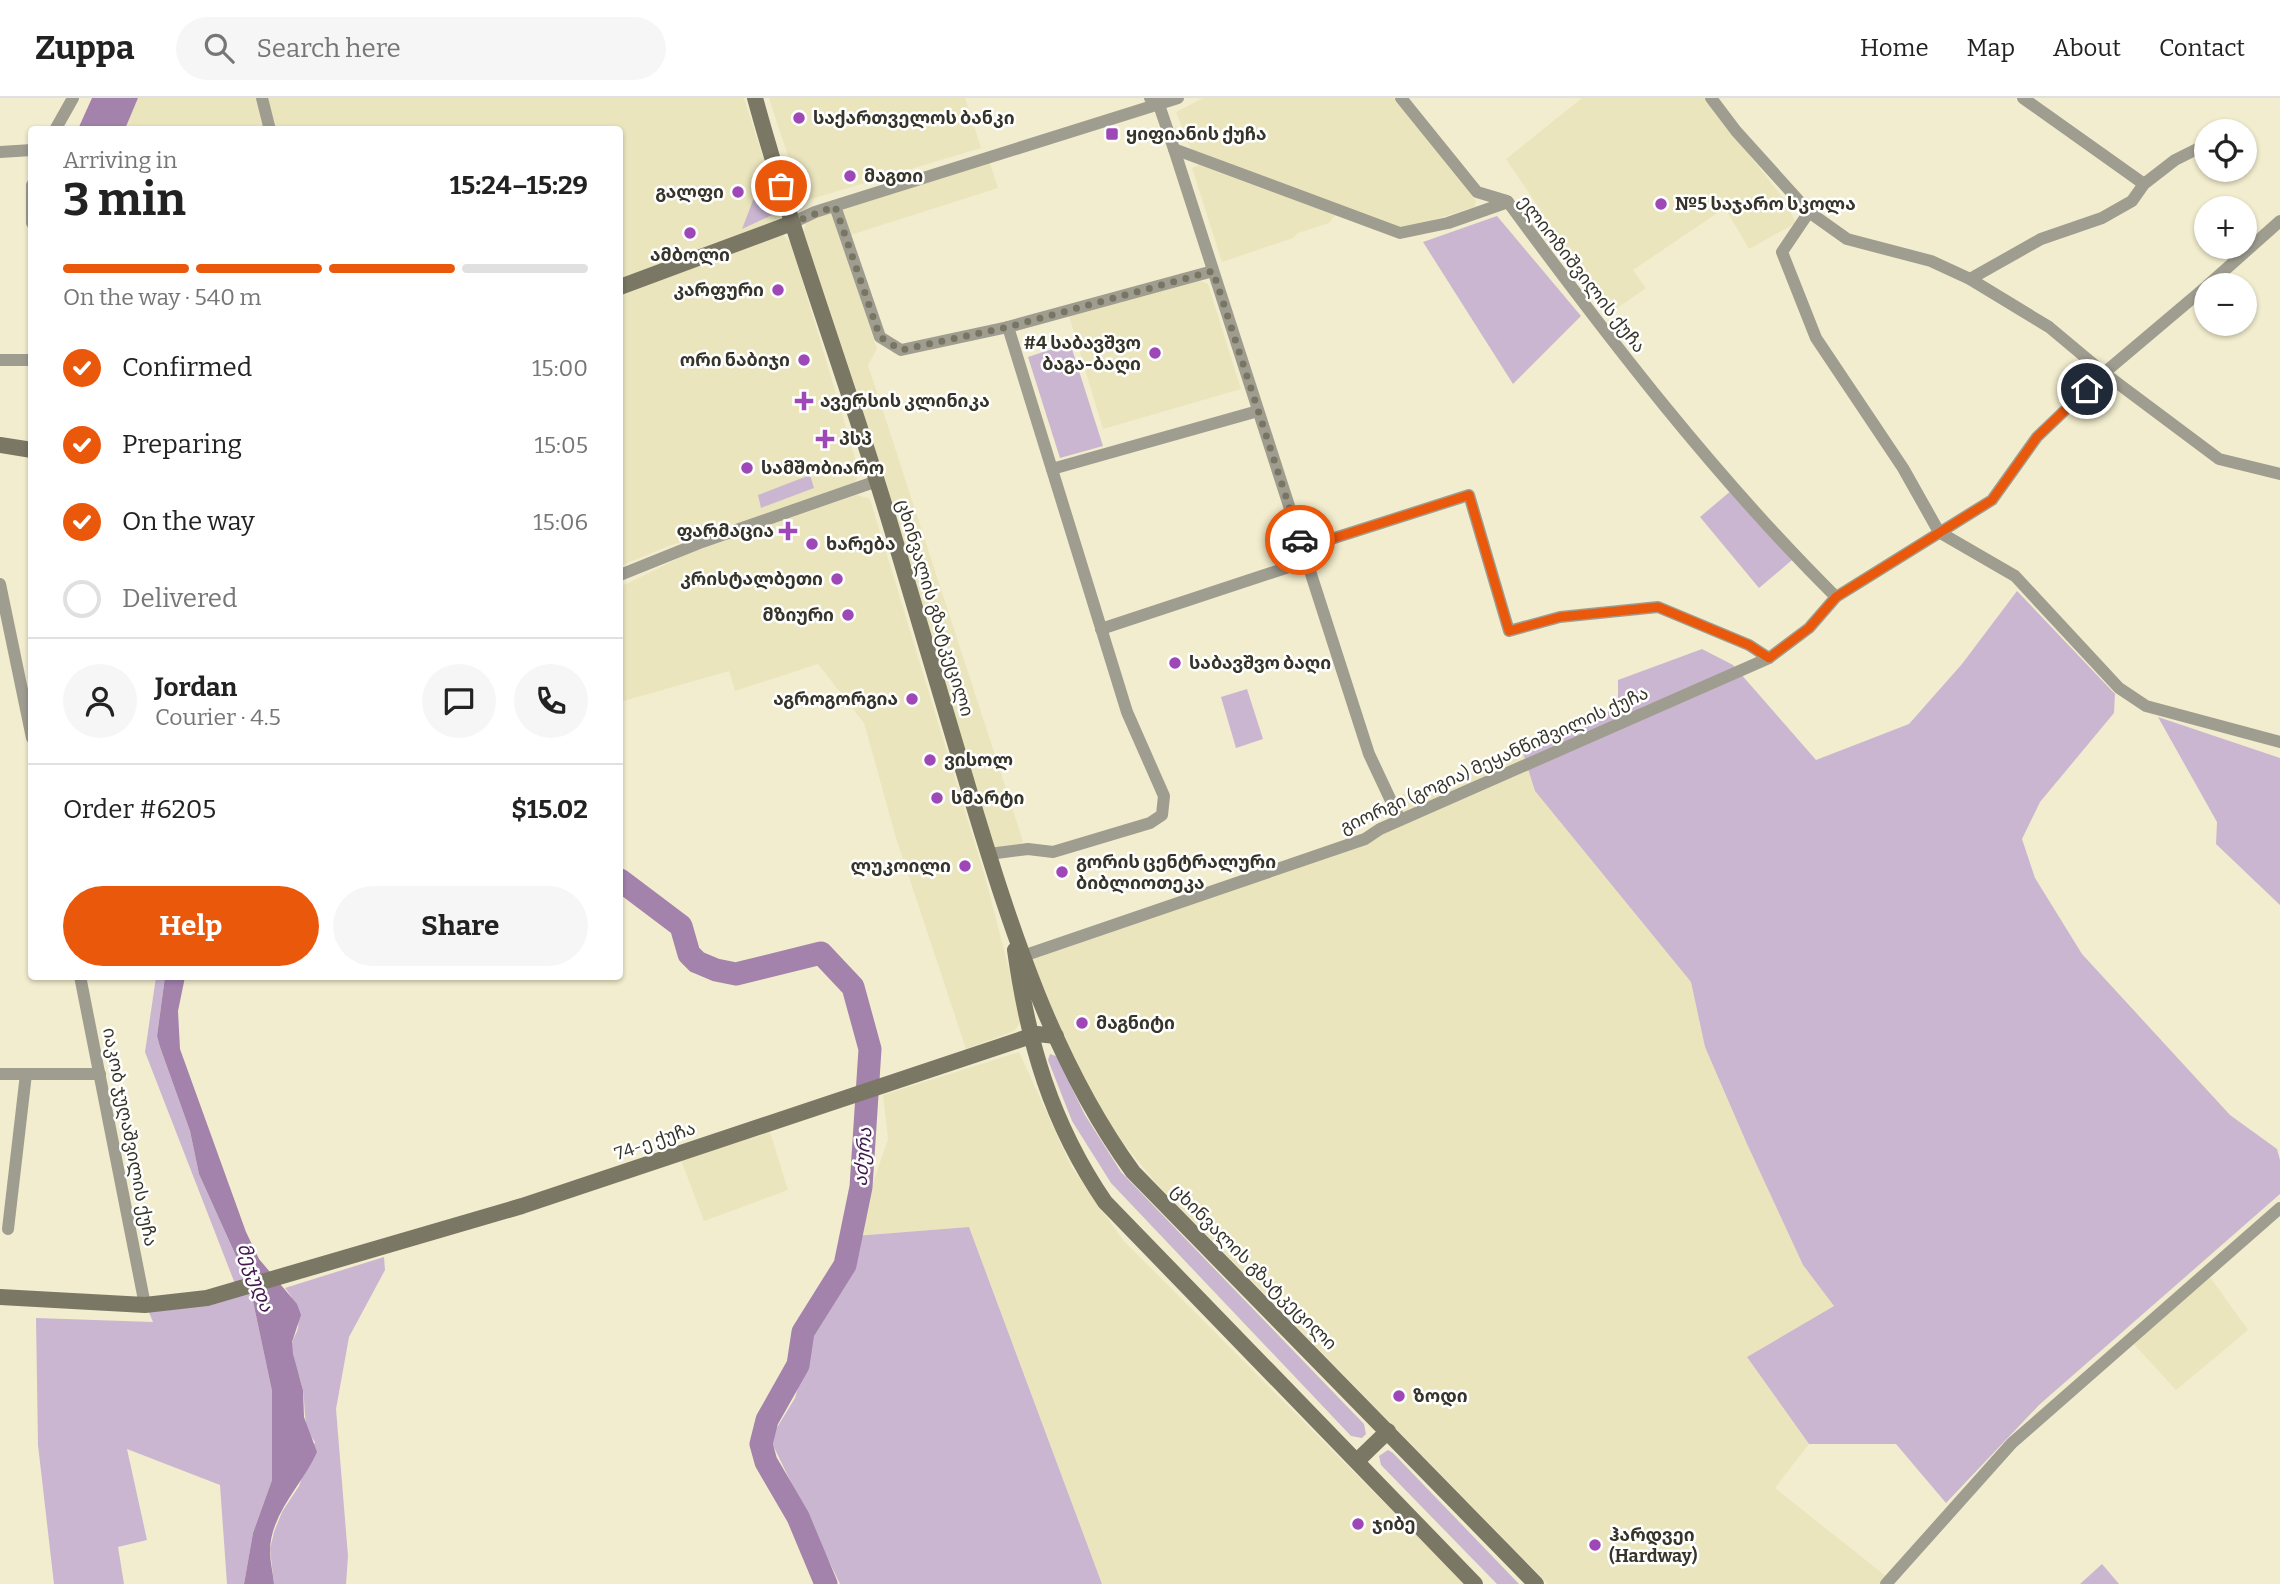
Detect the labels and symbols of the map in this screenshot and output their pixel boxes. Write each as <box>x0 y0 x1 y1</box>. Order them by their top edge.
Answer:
place label: საქართველოს ბანკი <box>813 107 1015 129</box>
marker: საქართველოს ბანკი <box>791 110 807 126</box>
place label: ყიფიანის ქუჩა <box>1126 123 1266 145</box>
marker: ყიფიანის ქუჩა <box>1104 126 1120 142</box>
pin <box>751 156 811 216</box>
place label: მაგთი <box>864 165 923 187</box>
marker: მაგთი <box>842 168 858 184</box>
place label: გალფი <box>655 181 724 203</box>
marker: გალფი <box>730 184 746 200</box>
street label: ელიოზიშვილის ქუჩა <box>1514 191 1650 357</box>
place label: №5 საჯარო სკოლა <box>1675 193 1856 215</box>
marker: №5 საჯარო სკოლა <box>1653 196 1669 212</box>
marker: ამბოლი <box>682 225 698 241</box>
place label: ამბოლი <box>650 244 730 266</box>
place label: კარფური <box>673 279 764 301</box>
marker: კარფური <box>770 282 786 298</box>
place label: #4 საბავშვო ბაგა-ბაღი <box>1024 332 1141 375</box>
marker: #4 საბავშვო ბაგა-ბაღი <box>1147 345 1163 361</box>
place label: ორი ნაბიჯი <box>680 349 790 371</box>
marker: ორი ნაბიჯი <box>796 352 812 368</box>
pin <box>2057 359 2117 419</box>
place label: ავერსის კლინიკა <box>820 390 990 412</box>
marker: ავერსის კლინიკა <box>794 391 814 411</box>
place label: პსპ <box>839 428 872 450</box>
marker: პსპ <box>817 431 833 447</box>
place label: სამშობიარო <box>761 457 884 479</box>
marker: სამშობიარო <box>739 460 755 476</box>
street label: ცხინვალის გზატკეცილი <box>891 497 979 719</box>
courier <box>1265 505 1335 575</box>
place label: ფარმაცია <box>676 520 774 542</box>
marker: ფარმაცია <box>780 523 796 539</box>
place label: ხარება <box>826 533 896 555</box>
marker: ხარება <box>804 536 820 552</box>
place label: კრისტალბეთი <box>680 568 823 590</box>
marker: კრისტალბეთი <box>829 571 845 587</box>
place label: მზიური <box>763 604 834 626</box>
marker: მზიური <box>840 607 856 623</box>
place label: საბავშვო ბაღი <box>1189 652 1331 674</box>
marker: საბავშვო ბაღი <box>1167 655 1183 671</box>
street label: გიორგი (გოგია) მეყანწიშვილის ქუჩა <box>1336 682 1652 838</box>
place label: აგროგორგია <box>773 688 898 710</box>
marker: აგროგორგია <box>904 691 920 707</box>
place label: ვისოლ <box>944 749 1013 771</box>
marker: ვისოლ <box>922 752 938 768</box>
place label: სმარტი <box>951 787 1025 809</box>
marker: სმარტი <box>929 790 945 806</box>
place label: გორის ცენტრალური ბიბლიოთეკა <box>1076 851 1276 894</box>
place label: ლუკოილი <box>851 855 951 877</box>
marker: ლუკოილი <box>957 858 973 874</box>
marker: გორის ცენტრალური ბიბლიოთეკა <box>1054 864 1070 880</box>
place label: მაგნიტი <box>1096 1012 1175 1034</box>
marker: მაგნიტი <box>1074 1015 1090 1031</box>
street label: იაკობ ჯუღაშვილის ქუჩა <box>98 1026 162 1248</box>
street label: 74-ე ქუჩა <box>612 1117 698 1165</box>
water label: აძურა <box>848 1126 877 1187</box>
street label: ცხინვალის გზატკეცილი <box>1166 1179 1342 1355</box>
water label: მეჯუდა <box>232 1240 279 1315</box>
place label: ზოდი <box>1413 1385 1468 1407</box>
marker: ზოდი <box>1391 1388 1407 1404</box>
place label: ჯიბე <box>1372 1513 1415 1535</box>
marker: ჯიბე <box>1350 1516 1366 1532</box>
place label: ჰარდვეი (Hardway) <box>1609 1524 1698 1567</box>
marker: ჰარდვეი (Hardway) <box>1587 1537 1603 1553</box>

